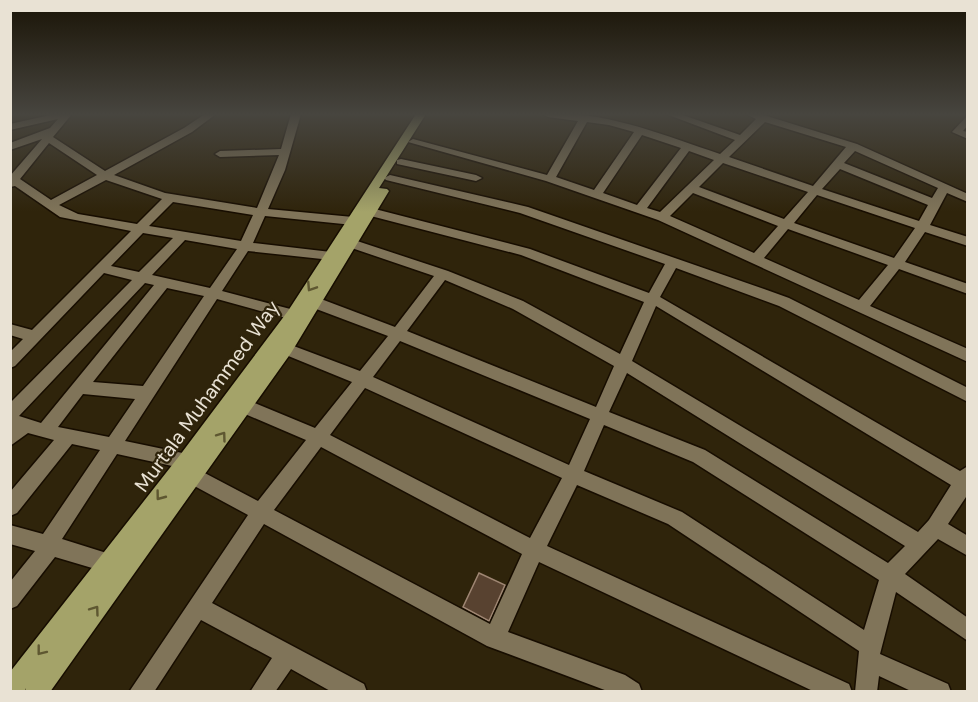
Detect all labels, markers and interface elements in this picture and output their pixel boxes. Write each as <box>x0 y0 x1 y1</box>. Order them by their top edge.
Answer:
one-way arrow <box>306 281 318 291</box>
street label: Murtala Muhammed Way <box>129 295 285 497</box>
one-way arrow <box>215 431 226 442</box>
one-way arrow <box>156 490 167 501</box>
one-way arrow <box>88 605 99 616</box>
one-way arrow <box>38 644 49 655</box>

